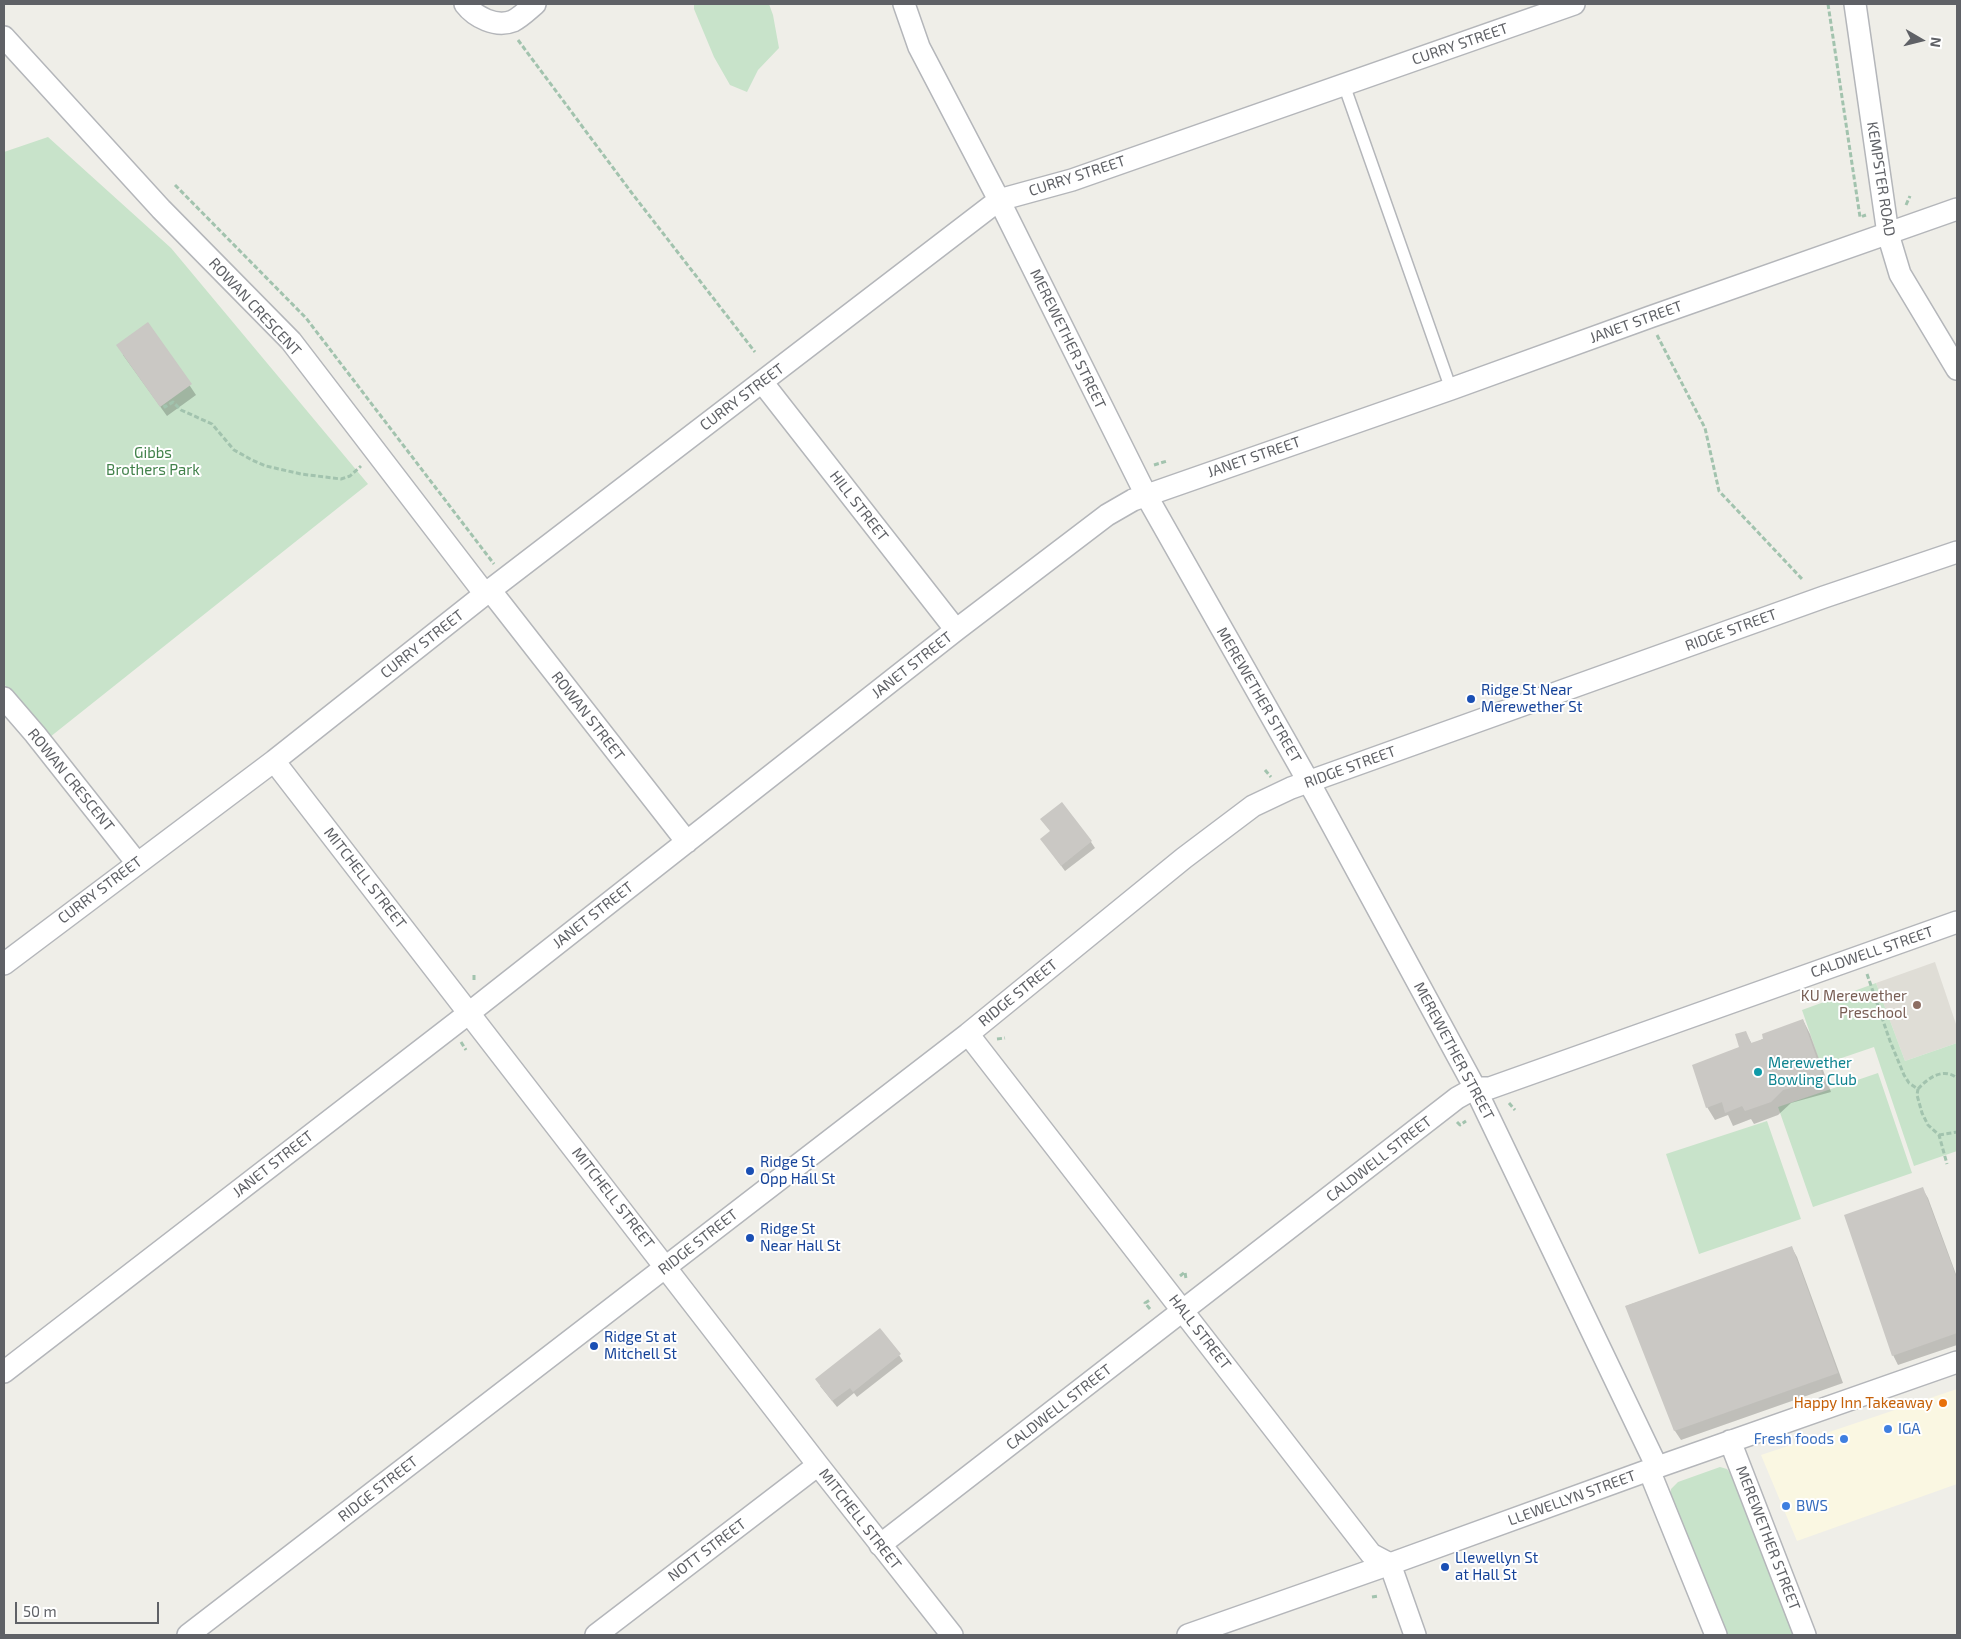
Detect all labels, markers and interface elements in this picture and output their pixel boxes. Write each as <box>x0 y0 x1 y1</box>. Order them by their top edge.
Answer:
north arrow <box>1896 15 1946 65</box>
street label: CURRY STREET <box>1409 19 1511 69</box>
text: N <box>1927 36 1945 48</box>
street label: KEMPSTER ROAD <box>1863 120 1899 238</box>
street label: CURRY STREET <box>1026 152 1128 200</box>
street label: ROWAN CRESCENT <box>205 254 305 360</box>
street label: MEREWETHER STREET <box>1026 266 1110 412</box>
street label: JANET STREET <box>1587 297 1685 347</box>
street label: CURRY STREET <box>696 360 788 434</box>
street label: JANET STREET <box>1205 433 1303 481</box>
park label: Gibbs Brothers Park <box>106 444 200 479</box>
street label: HILL STREET <box>826 467 892 545</box>
street label: RIDGE STREET <box>1683 605 1779 655</box>
street label: CURRY STREET <box>377 606 467 682</box>
street label: MEREWETHER STREET <box>1213 624 1305 766</box>
street label: JANET STREET <box>868 628 956 702</box>
street label: ROWAN STREET <box>548 668 628 764</box>
place label: Ridge St Near Merewether St <box>1481 681 1582 716</box>
marker: Ridge St Near Merewether St <box>1465 693 1477 705</box>
street label: ROWAN CRESCENT <box>24 725 118 835</box>
street label: RIDGE STREET <box>1302 742 1398 792</box>
street label: MITCHELL STREET <box>320 824 410 932</box>
street label: CURRY STREET <box>54 853 146 927</box>
street label: JANET STREET <box>549 878 637 952</box>
street label: CALDWELL STREET <box>1808 923 1936 981</box>
street label: RIDGE STREET <box>975 956 1061 1030</box>
street label: MEREWETHER STREET <box>1410 979 1498 1123</box>
place label: KU Merewether Preschool <box>1801 987 1907 1022</box>
marker: KU Merewether Preschool <box>1911 999 1923 1011</box>
place label: Merewether Bowling Club <box>1768 1054 1857 1089</box>
marker: Merewether Bowling Club <box>1752 1066 1764 1078</box>
street label: CALDWELL STREET <box>1323 1112 1435 1206</box>
street label: JANET STREET <box>229 1127 317 1201</box>
street label: MITCHELL STREET <box>568 1144 658 1252</box>
place label: Ridge St Opp Hall St <box>760 1153 835 1188</box>
marker: Ridge St Opp Hall St <box>744 1165 756 1177</box>
street label: RIDGE STREET <box>655 1205 741 1279</box>
place label: Ridge St Near Hall St <box>760 1220 841 1255</box>
marker: Ridge St Near Hall St <box>744 1232 756 1244</box>
street label: HALL STREET <box>1165 1291 1235 1373</box>
place label: Ridge St at Mitchell St <box>604 1328 677 1363</box>
marker: Ridge St at Mitchell St <box>588 1340 600 1352</box>
street label: CALDWELL STREET <box>1003 1360 1115 1454</box>
place label: Happy Inn Takeaway <box>1794 1394 1933 1412</box>
marker: Happy Inn Takeaway <box>1937 1397 1949 1409</box>
place label: IGA <box>1898 1420 1921 1438</box>
marker: IGA <box>1882 1423 1894 1435</box>
place label: Fresh foods <box>1754 1430 1834 1448</box>
marker: Fresh foods <box>1838 1433 1850 1445</box>
street label: RIDGE STREET <box>335 1452 421 1526</box>
street label: MEREWETHER STREET <box>1732 1463 1804 1613</box>
street label: MITCHELL STREET <box>815 1465 905 1573</box>
street label: LLEWELLYN STREET <box>1506 1466 1638 1530</box>
place label: BWS <box>1796 1497 1828 1515</box>
marker: BWS <box>1780 1500 1792 1512</box>
street label: NOTT STREET <box>664 1515 750 1585</box>
place label: Llewellyn St at Hall St <box>1455 1549 1538 1584</box>
marker: Llewellyn St at Hall St <box>1439 1561 1451 1573</box>
scale bar <box>18 1592 161 1624</box>
text: 50 m <box>23 1602 57 1620</box>

